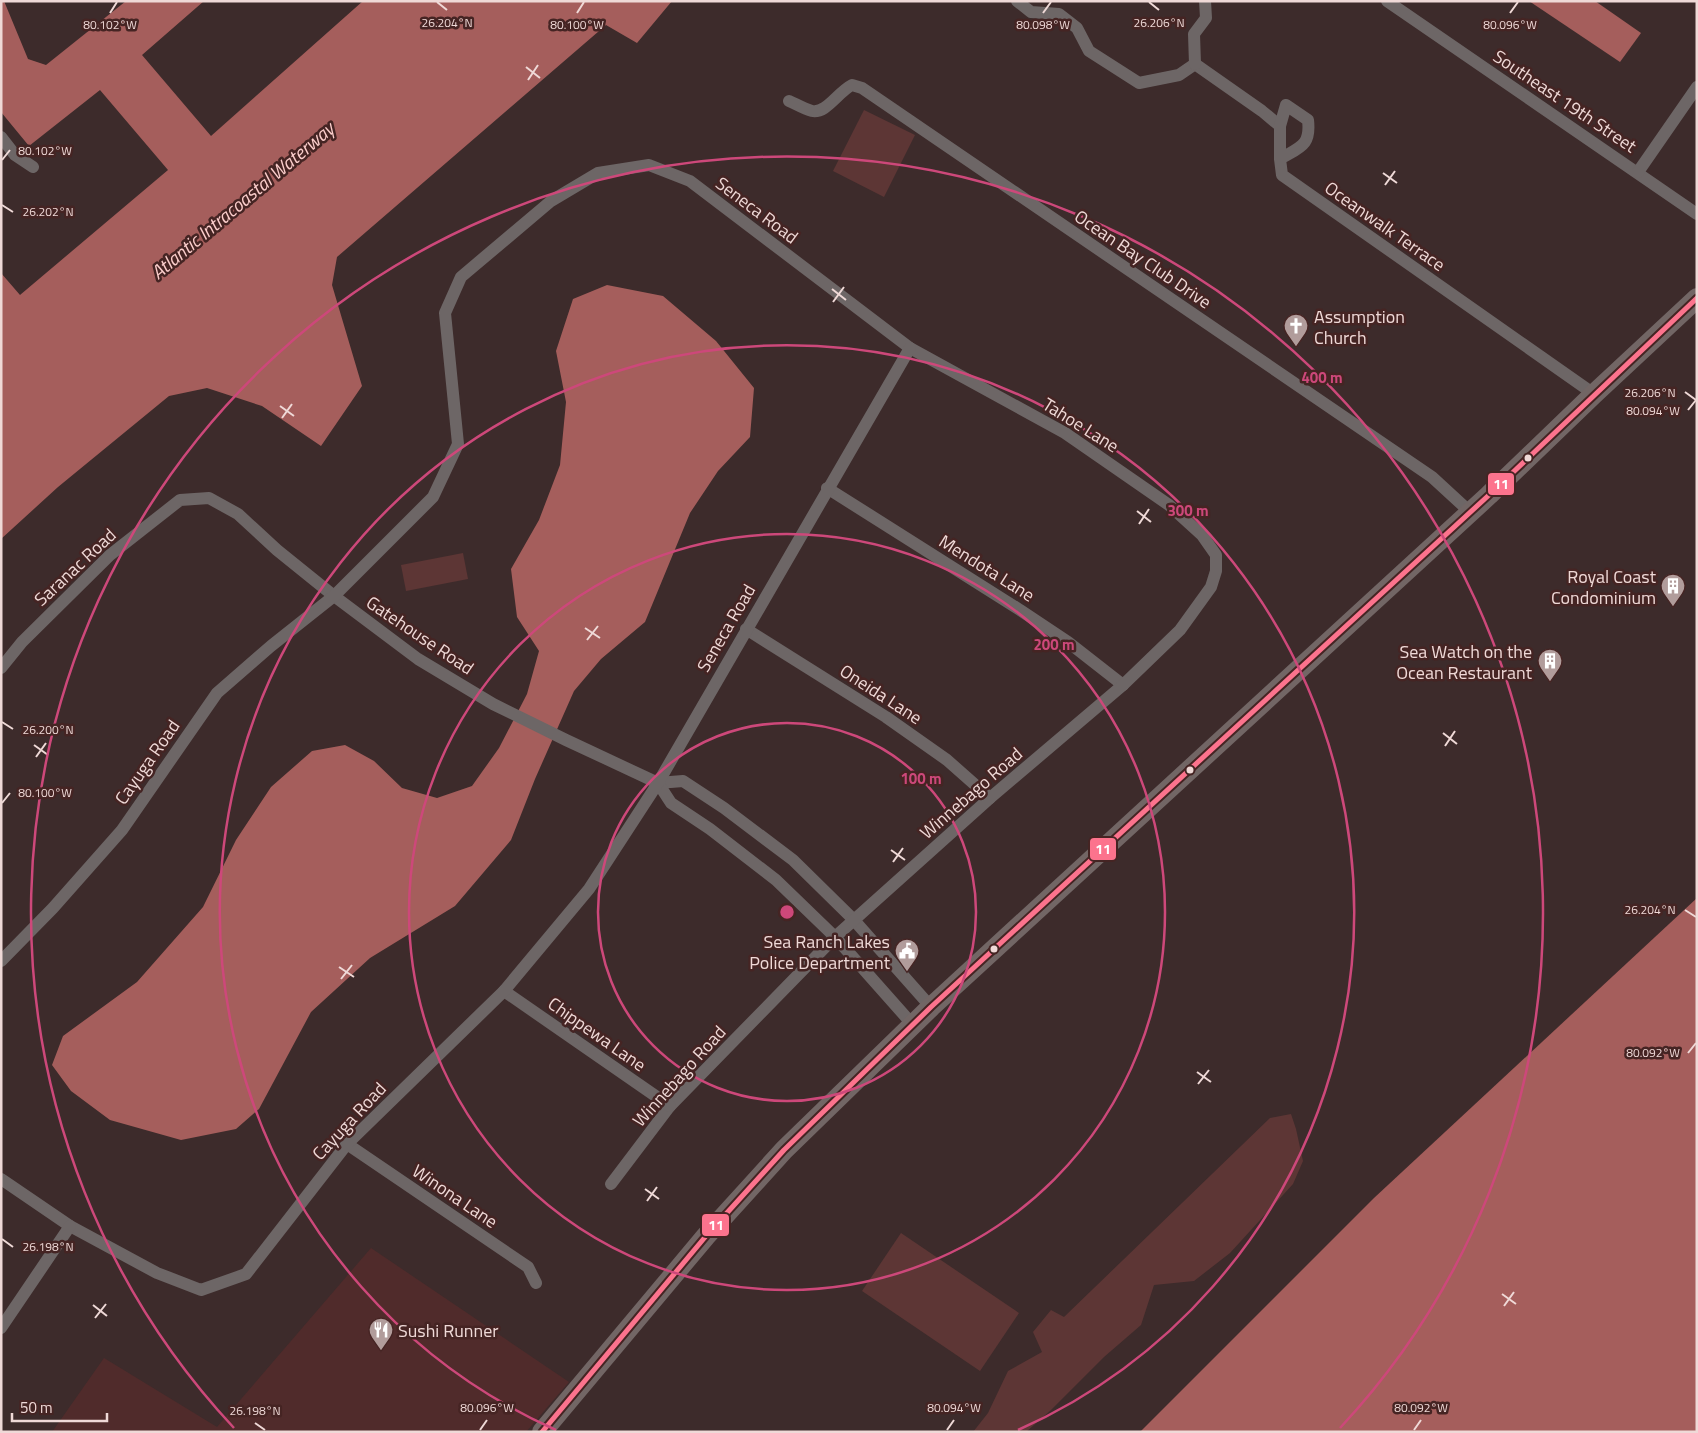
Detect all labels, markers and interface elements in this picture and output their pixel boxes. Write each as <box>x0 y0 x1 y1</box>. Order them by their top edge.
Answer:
text: 26.204°N <box>421 13 473 32</box>
text: 26.206°N <box>1133 13 1185 32</box>
text: 80.102°W <box>83 15 137 34</box>
text: 80.100°W <box>550 15 604 34</box>
text: 80.098°W <box>1016 15 1070 34</box>
text: 80.096°W <box>1483 15 1537 34</box>
street label: Southeast 19th Street <box>1488 43 1643 160</box>
water label: Atlantic Intracoastal Waterway <box>144 113 342 286</box>
text: 80.102°W <box>18 141 72 160</box>
street label: Seneca Road <box>710 170 804 250</box>
street label: Oceanwalk Terrace <box>1319 174 1451 278</box>
text: 26.202°N <box>22 202 74 221</box>
street label: Ocean Bay Club Drive <box>1069 203 1217 315</box>
place label: Assumption Church <box>1314 303 1405 351</box>
church icon: Assumption Church <box>1283 313 1309 347</box>
text: 400 m <box>1301 366 1343 389</box>
text: 26.206°N <box>1624 383 1676 402</box>
street label: Tahoe Lane <box>1038 391 1124 459</box>
text: 80.094°W <box>1626 401 1680 420</box>
unlabelled marker <box>1523 453 1533 463</box>
line badge: 11 <box>1487 472 1515 496</box>
text: 11 <box>1493 473 1509 494</box>
text: 300 m <box>1167 499 1209 522</box>
street label: Saranac Road <box>28 522 122 612</box>
street label: Mendota Lane <box>934 528 1040 608</box>
place label: Royal Coast Condominium <box>1551 563 1657 611</box>
building icon: Royal Coast Condominium <box>1660 573 1686 607</box>
street label: Seneca Road <box>690 579 762 677</box>
street label: Gatehouse Road <box>361 589 479 681</box>
text: 200 m <box>1033 633 1075 656</box>
place label: Sea Watch on the Ocean Restaurant <box>1396 638 1533 686</box>
building icon: Sea Watch on the Ocean Restaurant <box>1537 648 1563 682</box>
street label: Oneida Lane <box>834 657 928 731</box>
street label: Cayuga Road <box>108 714 186 810</box>
text: 26.200°N <box>22 720 74 739</box>
street label: Winnebago Road <box>914 741 1028 845</box>
unlabelled marker <box>1185 765 1195 775</box>
text: 100 m <box>900 767 942 790</box>
text: 80.100°W <box>18 783 72 802</box>
line badge: 11 <box>1089 837 1117 861</box>
text: 11 <box>1095 838 1111 859</box>
text: 26.204°N <box>1624 900 1676 919</box>
centre of rings <box>778 903 796 921</box>
place label: Sea Ranch Lakes Police Department <box>749 928 891 976</box>
public building icon: Sea Ranch Lakes Police Department <box>894 938 920 972</box>
unlabelled marker <box>989 944 999 954</box>
street label: Chippewa Lane <box>542 990 652 1078</box>
street label: Winnebago Road <box>626 1019 732 1133</box>
text: 80.092°W <box>1626 1043 1680 1062</box>
street label: Cayuga Road <box>306 1076 392 1166</box>
street label: Winona Lane <box>407 1157 503 1235</box>
line badge: 11 <box>701 1213 730 1237</box>
text: 11 <box>708 1214 724 1235</box>
text: 26.198°N <box>22 1237 74 1256</box>
restaurant icon: Sushi Runner <box>368 1317 394 1351</box>
place label: Sushi Runner <box>398 1317 499 1344</box>
scale bar <box>12 1390 108 1422</box>
text: 50 m <box>20 1396 53 1419</box>
text: 80.096°W <box>460 1398 514 1417</box>
text: 80.094°W <box>927 1398 981 1417</box>
text: 80.092°W <box>1394 1398 1448 1417</box>
text: 26.198°N <box>229 1401 281 1420</box>

